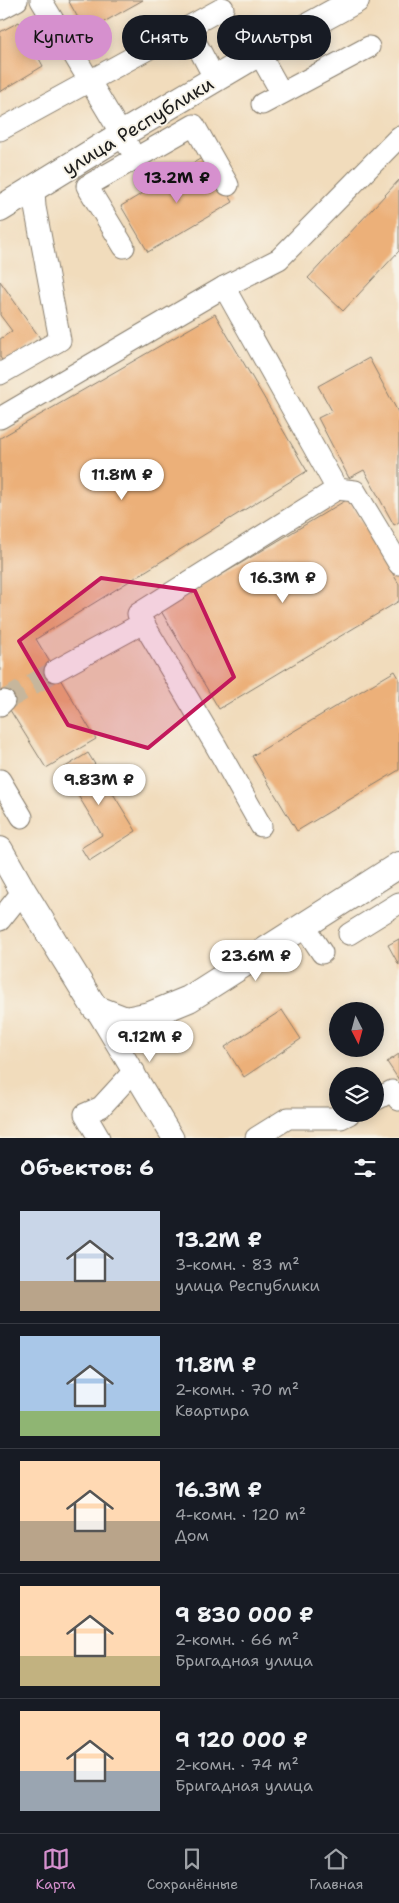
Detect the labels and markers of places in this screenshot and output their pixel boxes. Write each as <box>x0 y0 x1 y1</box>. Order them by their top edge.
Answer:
pin: 13.2M ₽ <box>131 162 223 204</box>
pin: 11.8M ₽ <box>76 458 168 501</box>
pin: 16.3M ₽ <box>237 562 329 604</box>
pin: 9.83M ₽ <box>53 764 145 806</box>
pin: 23.6M ₽ <box>210 940 302 982</box>
pin: 9.12M ₽ <box>104 1020 196 1063</box>

